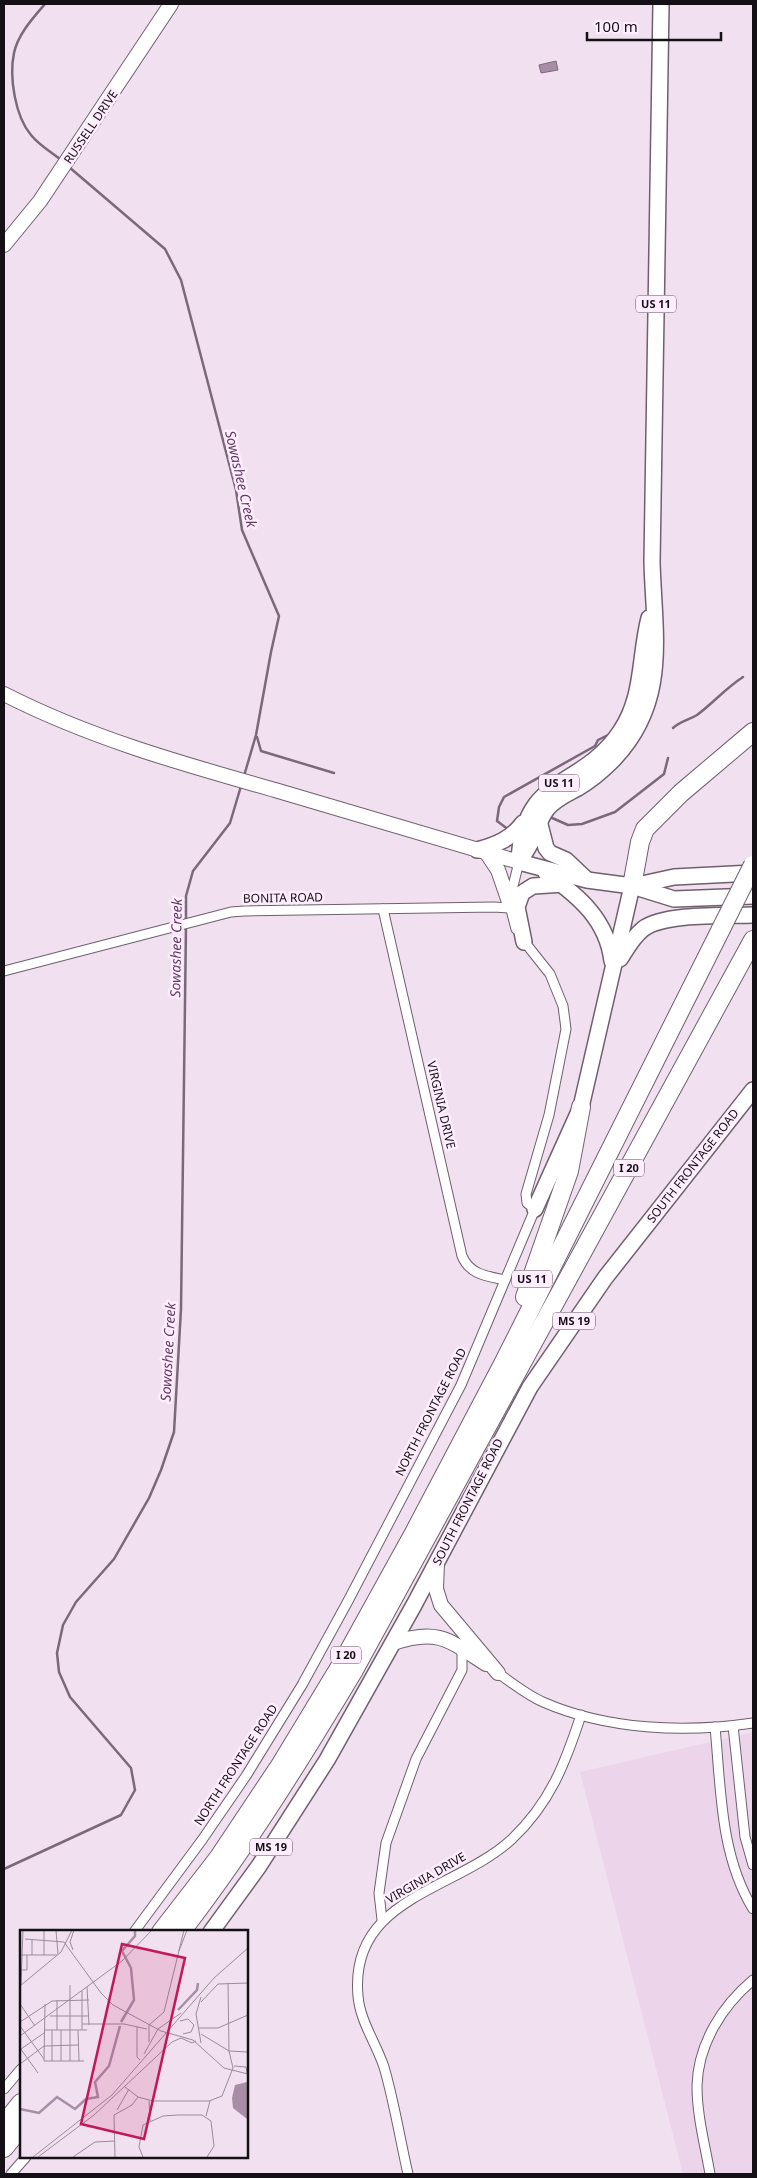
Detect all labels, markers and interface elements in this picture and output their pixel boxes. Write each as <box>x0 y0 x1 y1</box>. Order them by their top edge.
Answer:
scale bar <box>587 10 721 42</box>
text: 100 m <box>594 16 638 36</box>
street label: RUSSELL DRIVE <box>60 86 122 167</box>
road number: US 11 <box>636 296 676 312</box>
water label: Sowashee Creek <box>221 429 262 530</box>
road number: US 11 <box>539 774 579 791</box>
street label: BONITA ROAD <box>243 888 323 907</box>
water label: Sowashee Creek <box>165 897 186 998</box>
street label: VIRGINIA DRIVE <box>423 1059 460 1150</box>
street label: SOUTH FRONTAGE ROAD <box>643 1105 743 1226</box>
road number: I 20 <box>614 1160 644 1176</box>
road number: US 11 <box>512 1270 552 1288</box>
water label: Sowashee Creek <box>155 1301 180 1402</box>
road number: MS 19 <box>553 1312 595 1330</box>
street label: NORTH FRONTAGE ROAD <box>391 1345 470 1479</box>
street label: SOUTH FRONTAGE ROAD <box>428 1435 507 1568</box>
road number: I 20 <box>331 1646 361 1664</box>
street label: NORTH FRONTAGE ROAD <box>190 1701 281 1829</box>
road number: MS 19 <box>250 1838 292 1855</box>
street label: VIRGINIA DRIVE <box>383 1848 469 1907</box>
inset map <box>20 1930 248 2158</box>

